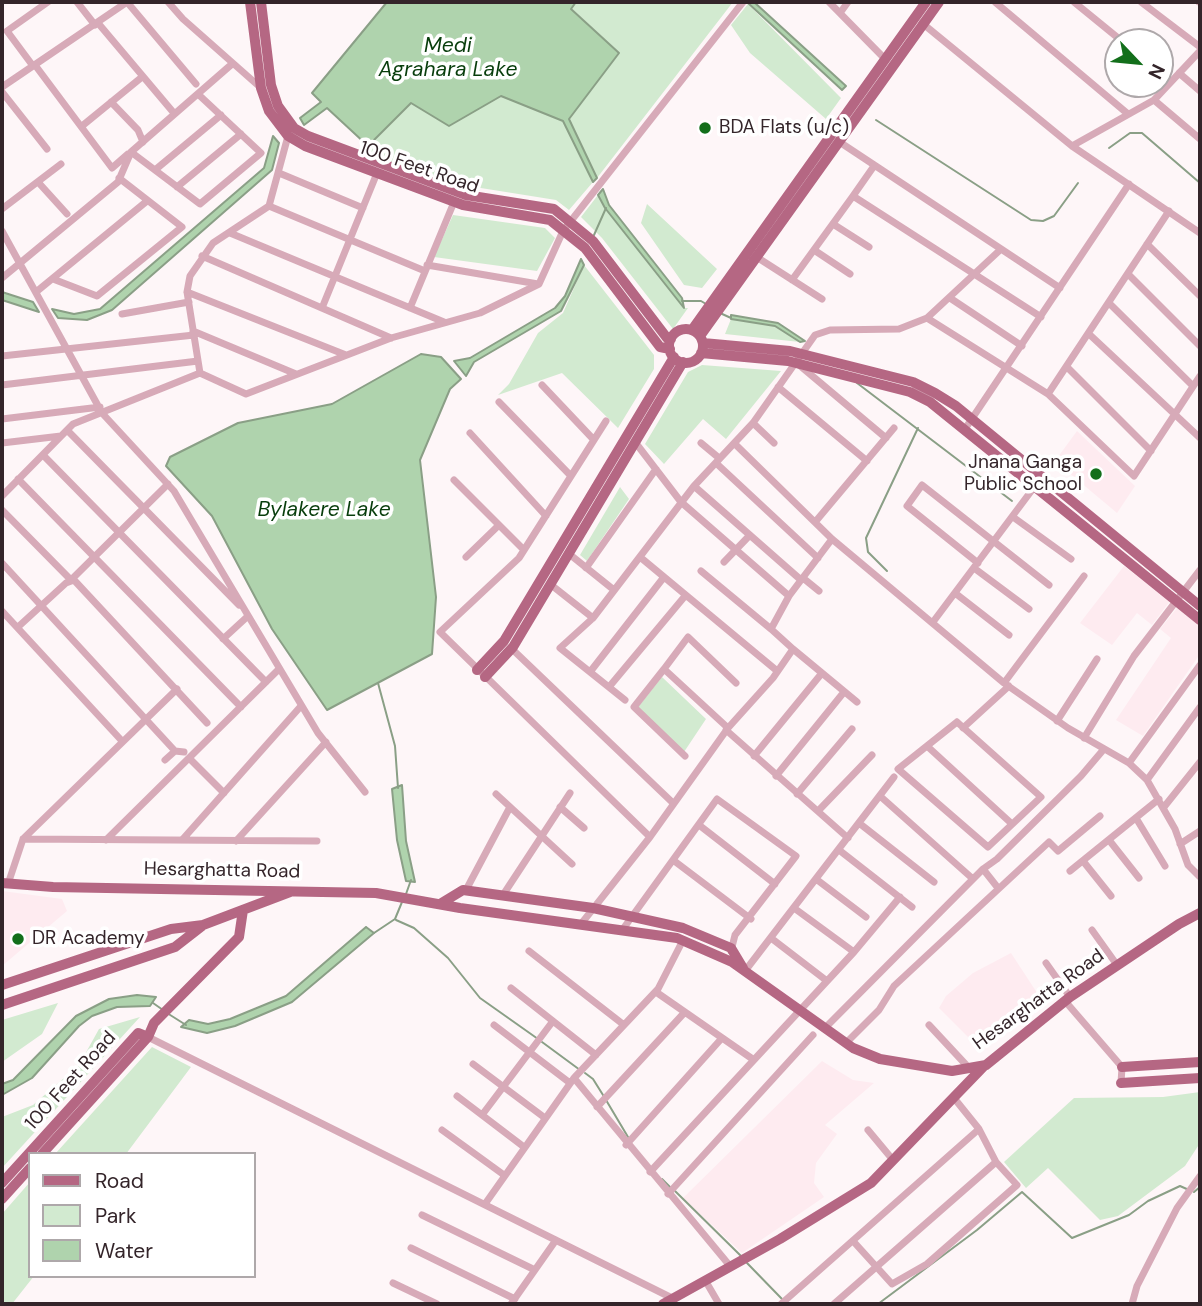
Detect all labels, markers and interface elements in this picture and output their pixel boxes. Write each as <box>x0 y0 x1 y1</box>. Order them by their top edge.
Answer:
north arrow <box>1104 28 1174 98</box>
water label: Medi Agrahara Lake <box>379 33 517 83</box>
text: N <box>1142 60 1171 83</box>
place label: BDA Flats (u/c) <box>719 117 849 139</box>
marker: BDA Flats (u/c) <box>697 120 713 136</box>
street label: 100 Feet Road <box>356 137 482 199</box>
place label: Jnana Ganga Public School <box>964 452 1082 496</box>
marker: Jnana Ganga Public School <box>1088 466 1104 482</box>
water label: Bylakere Lake <box>257 497 391 523</box>
street label: Hesarghatta Road <box>144 858 300 884</box>
place label: DR Academy <box>32 928 145 950</box>
marker: DR Academy <box>10 931 26 947</box>
street label: Hesarghatta Road <box>969 945 1109 1055</box>
street label: 100 Feet Road <box>21 1027 121 1135</box>
legend <box>28 1152 256 1278</box>
text: Road <box>95 1167 144 1195</box>
text: Park <box>95 1202 136 1230</box>
text: Water <box>95 1237 153 1265</box>

